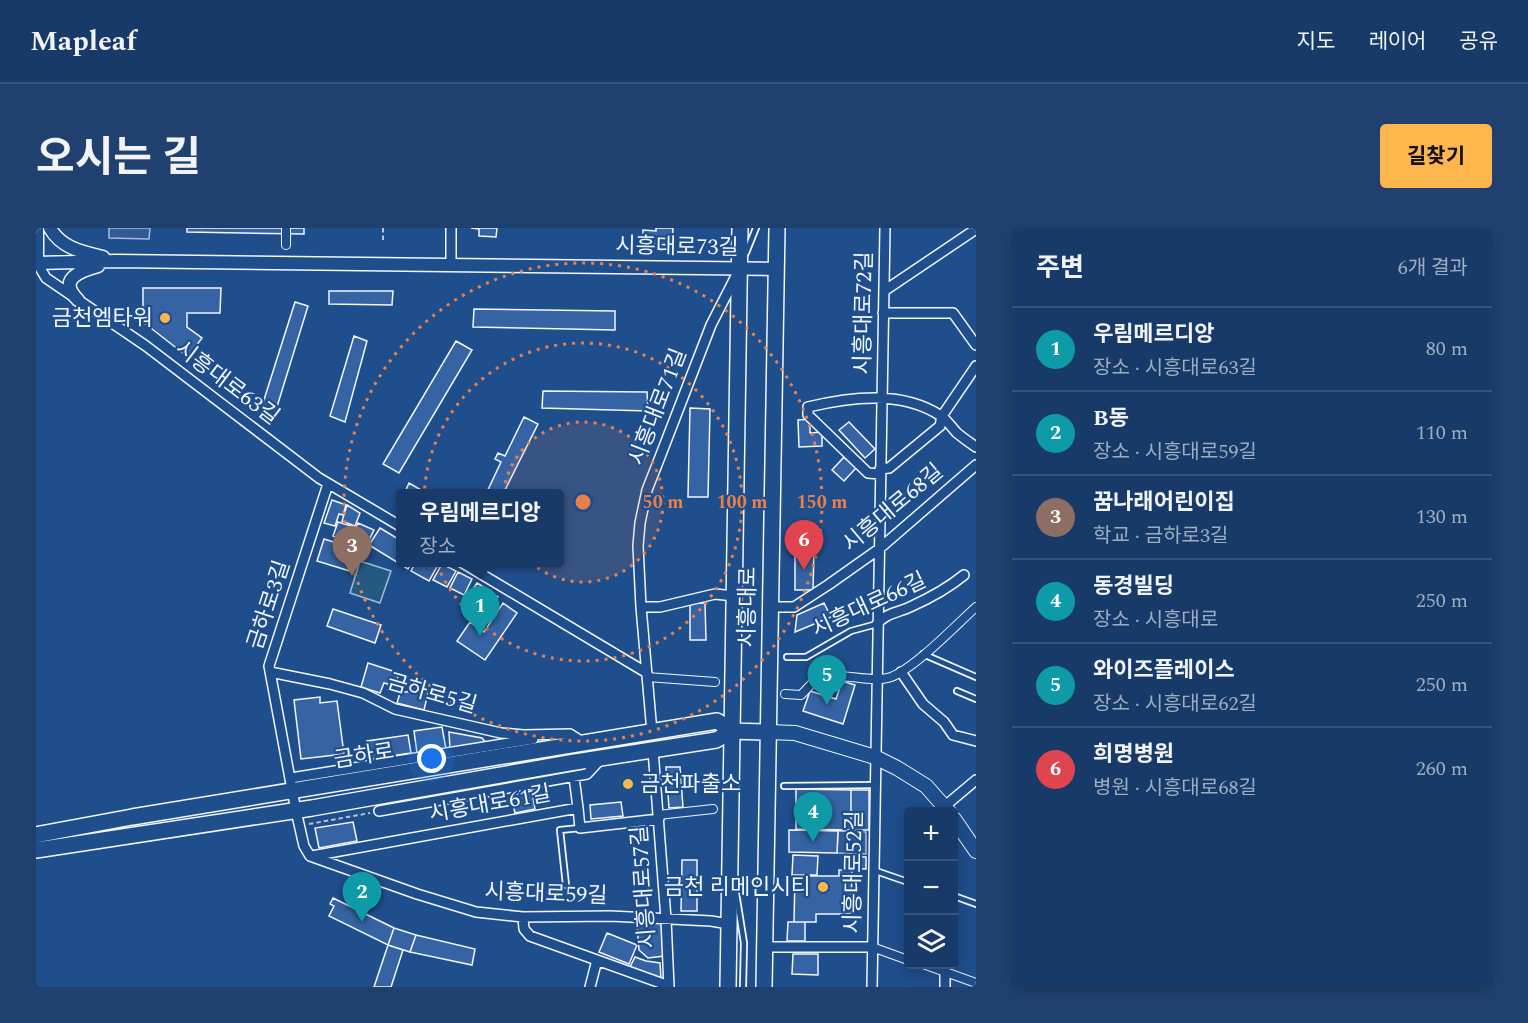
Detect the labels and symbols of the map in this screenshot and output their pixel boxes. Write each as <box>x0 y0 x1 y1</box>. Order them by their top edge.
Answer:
street label: 시흥대로73길 <box>615 229 739 265</box>
street label: 시흥대로72길 <box>846 251 882 375</box>
place label: 금천엠타워 <box>52 302 153 335</box>
marker: 금천엠타워 <box>158 311 172 325</box>
street label: 시흥대로63길 <box>168 333 286 433</box>
street label: 시흥대로71길 <box>621 344 695 470</box>
street label: 시흥대로68길 <box>835 456 951 560</box>
text: 50 m <box>643 489 683 516</box>
text: 100 m <box>716 489 768 516</box>
text: 150 m <box>796 489 848 516</box>
centre of rings <box>573 492 593 512</box>
pin: 6 <box>784 520 824 570</box>
pin: 3 <box>332 526 372 576</box>
street label: 금하로3길 <box>239 556 299 654</box>
street label: 시흥대로66길 <box>806 564 932 646</box>
street label: 시흥대로 <box>731 566 765 648</box>
pin: 1 <box>460 586 500 636</box>
pin: 5 <box>808 656 846 705</box>
street label: 금하로5길 <box>383 665 481 723</box>
street label: 금하로 <box>331 735 397 777</box>
your location <box>417 744 446 773</box>
place label: 금천파출소 <box>640 768 741 801</box>
street label: 시흥대로61길 <box>426 777 554 831</box>
marker: 금천파출소 <box>621 777 635 791</box>
pin: 4 <box>794 792 832 842</box>
street label: 시흥대로52길 <box>836 810 872 934</box>
street label: 시흥대로57길 <box>623 824 665 950</box>
place label: 금천 리메인시티 <box>664 871 811 904</box>
pin: 2 <box>342 872 382 922</box>
street label: 시흥대로59길 <box>484 875 608 913</box>
marker: 금천 리메인시티 <box>816 880 830 894</box>

